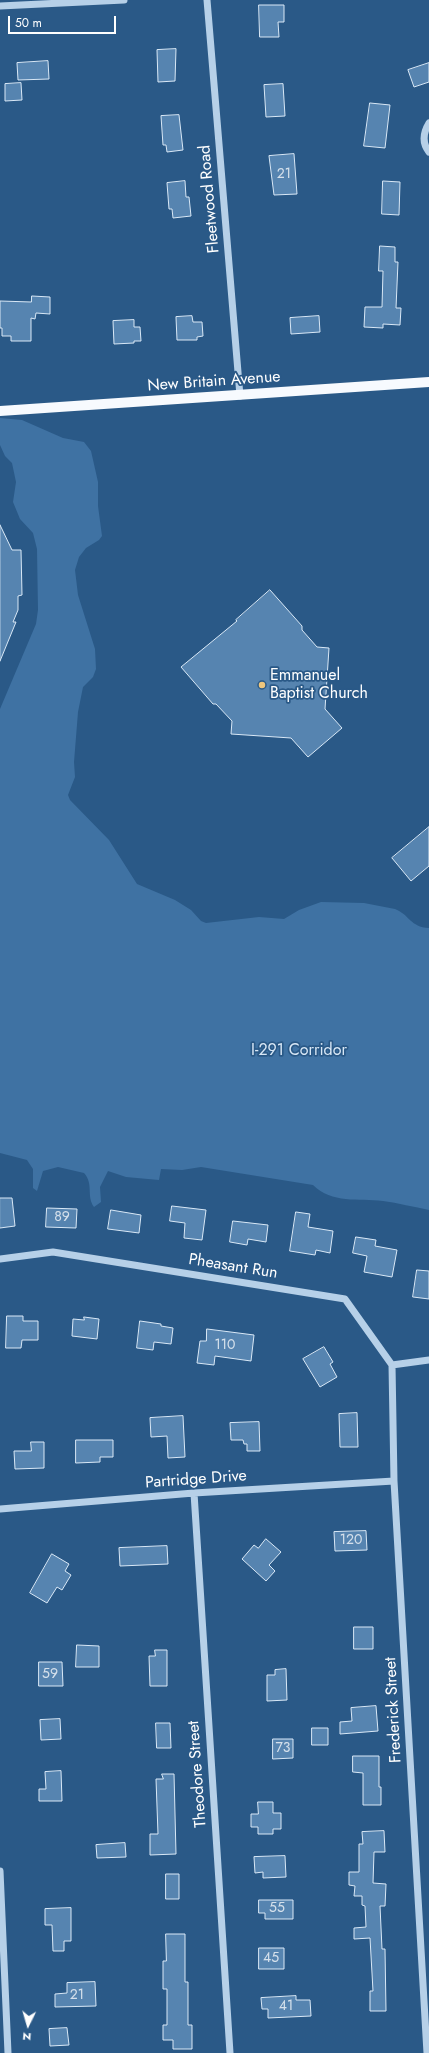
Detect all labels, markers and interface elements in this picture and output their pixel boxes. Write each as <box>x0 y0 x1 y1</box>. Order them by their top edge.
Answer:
scale bar <box>10 8 118 34</box>
text: 50 m <box>15 14 42 32</box>
street label: Fleetwood Road <box>196 144 224 254</box>
house number: 21 <box>277 167 291 183</box>
street label: New Britain Avenue <box>147 368 281 396</box>
place label: Emmanuel Baptist Church <box>270 666 368 704</box>
marker: Emmanuel Baptist Church <box>257 680 267 690</box>
park label: I-291 Corridor <box>251 1041 347 1061</box>
house number: 89 <box>54 1210 70 1226</box>
street label: Pheasant Run <box>187 1250 279 1284</box>
house number: 110 <box>215 1338 235 1354</box>
street label: Partridge Drive <box>145 1467 247 1493</box>
house number: 120 <box>340 1533 362 1549</box>
street label: Frederick Street <box>382 1657 406 1763</box>
house number: 59 <box>42 1667 58 1683</box>
street label: Theodore Street <box>185 1720 211 1828</box>
house number: 73 <box>276 1741 290 1757</box>
house number: 55 <box>269 1901 285 1917</box>
house number: 45 <box>263 1951 279 1967</box>
house number: 21 <box>70 1988 84 2004</box>
house number: 41 <box>279 1999 293 2015</box>
north arrow <box>8 2005 48 2045</box>
text: N <box>22 2029 32 2045</box>

